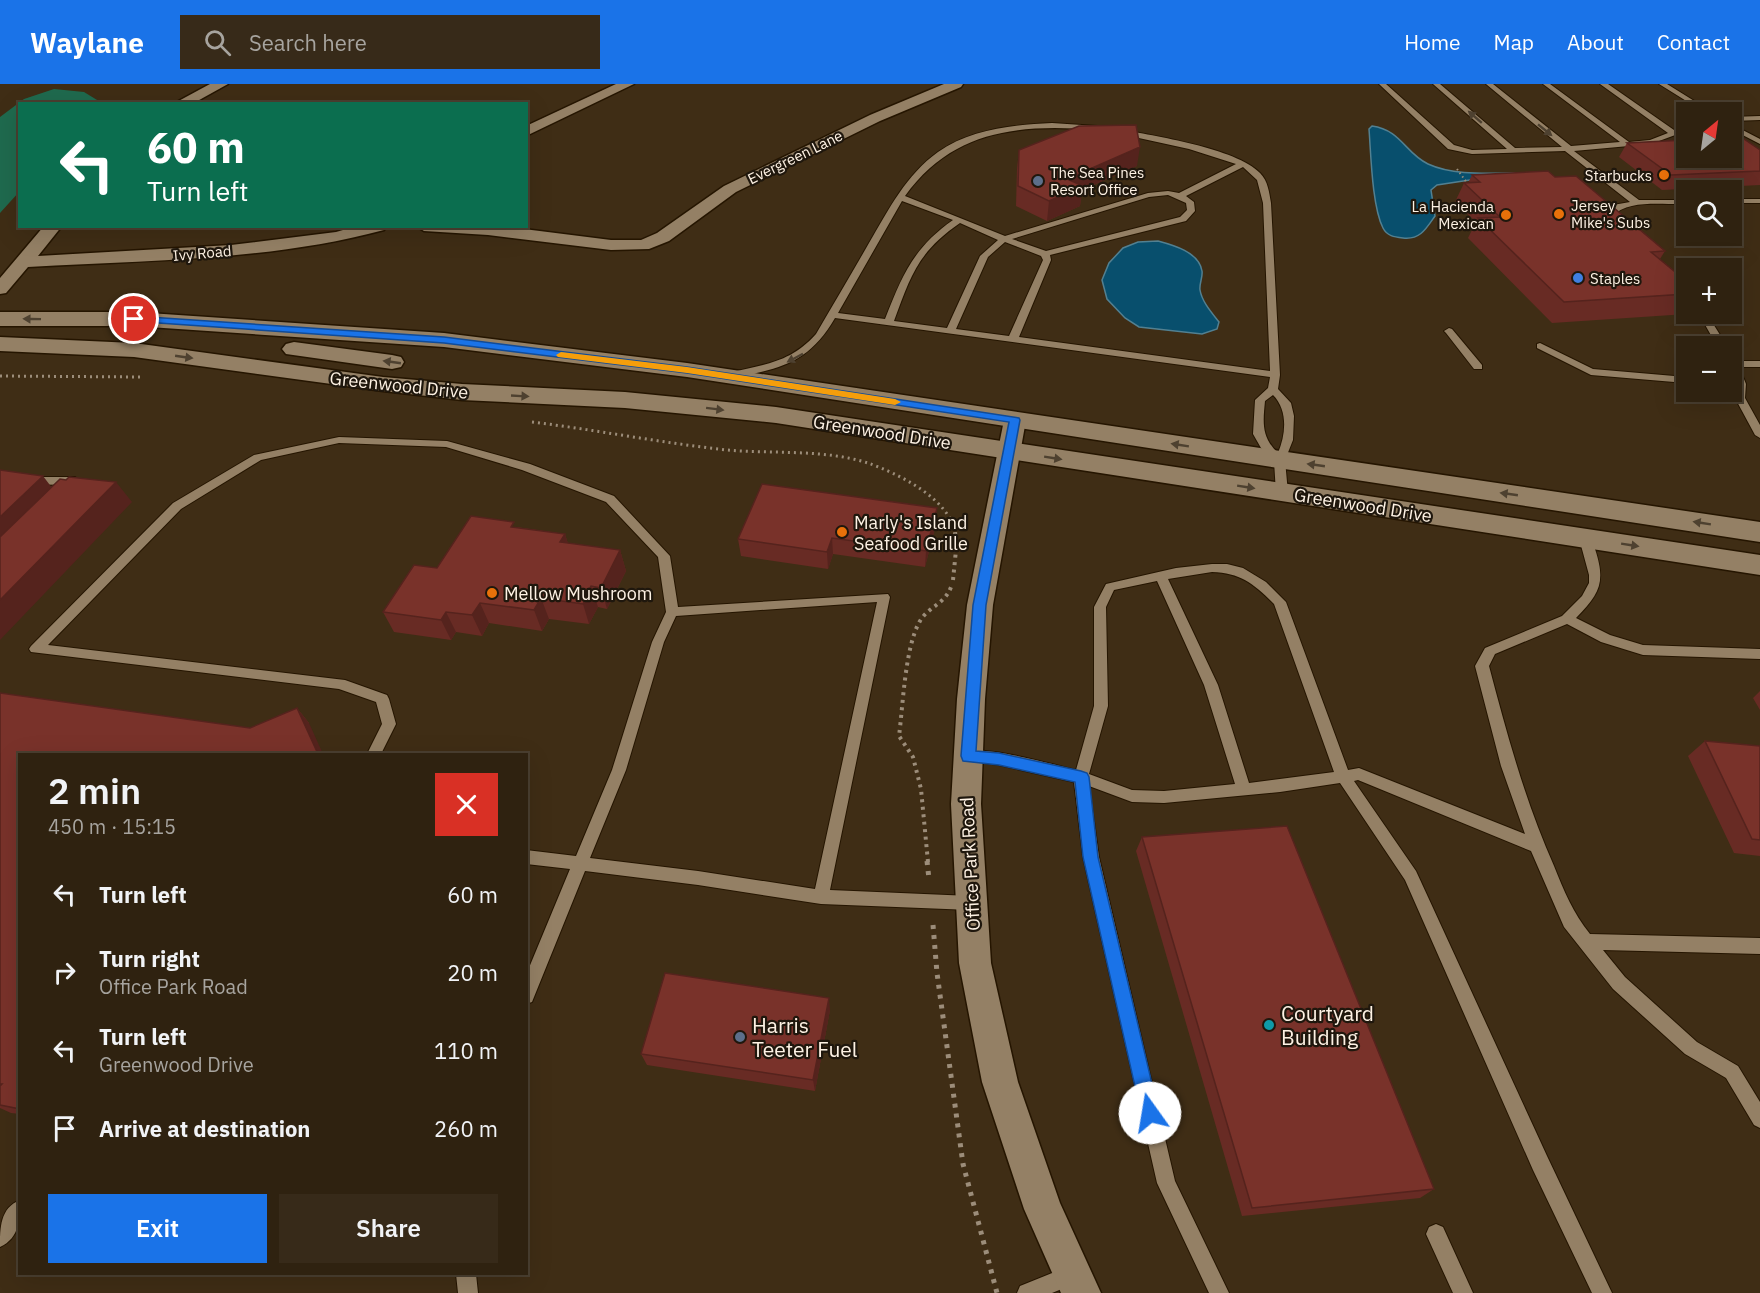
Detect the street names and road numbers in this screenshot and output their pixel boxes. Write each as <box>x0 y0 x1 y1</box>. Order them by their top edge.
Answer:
street label: Evergreen Lane <box>744 126 846 188</box>
street label: Ivy Road <box>172 241 232 265</box>
street label: Greenwood Drive <box>329 366 470 404</box>
street label: Greenwood Drive <box>811 410 953 454</box>
street label: Greenwood Drive <box>1292 483 1434 527</box>
street label: Office Park Road <box>955 797 985 931</box>

